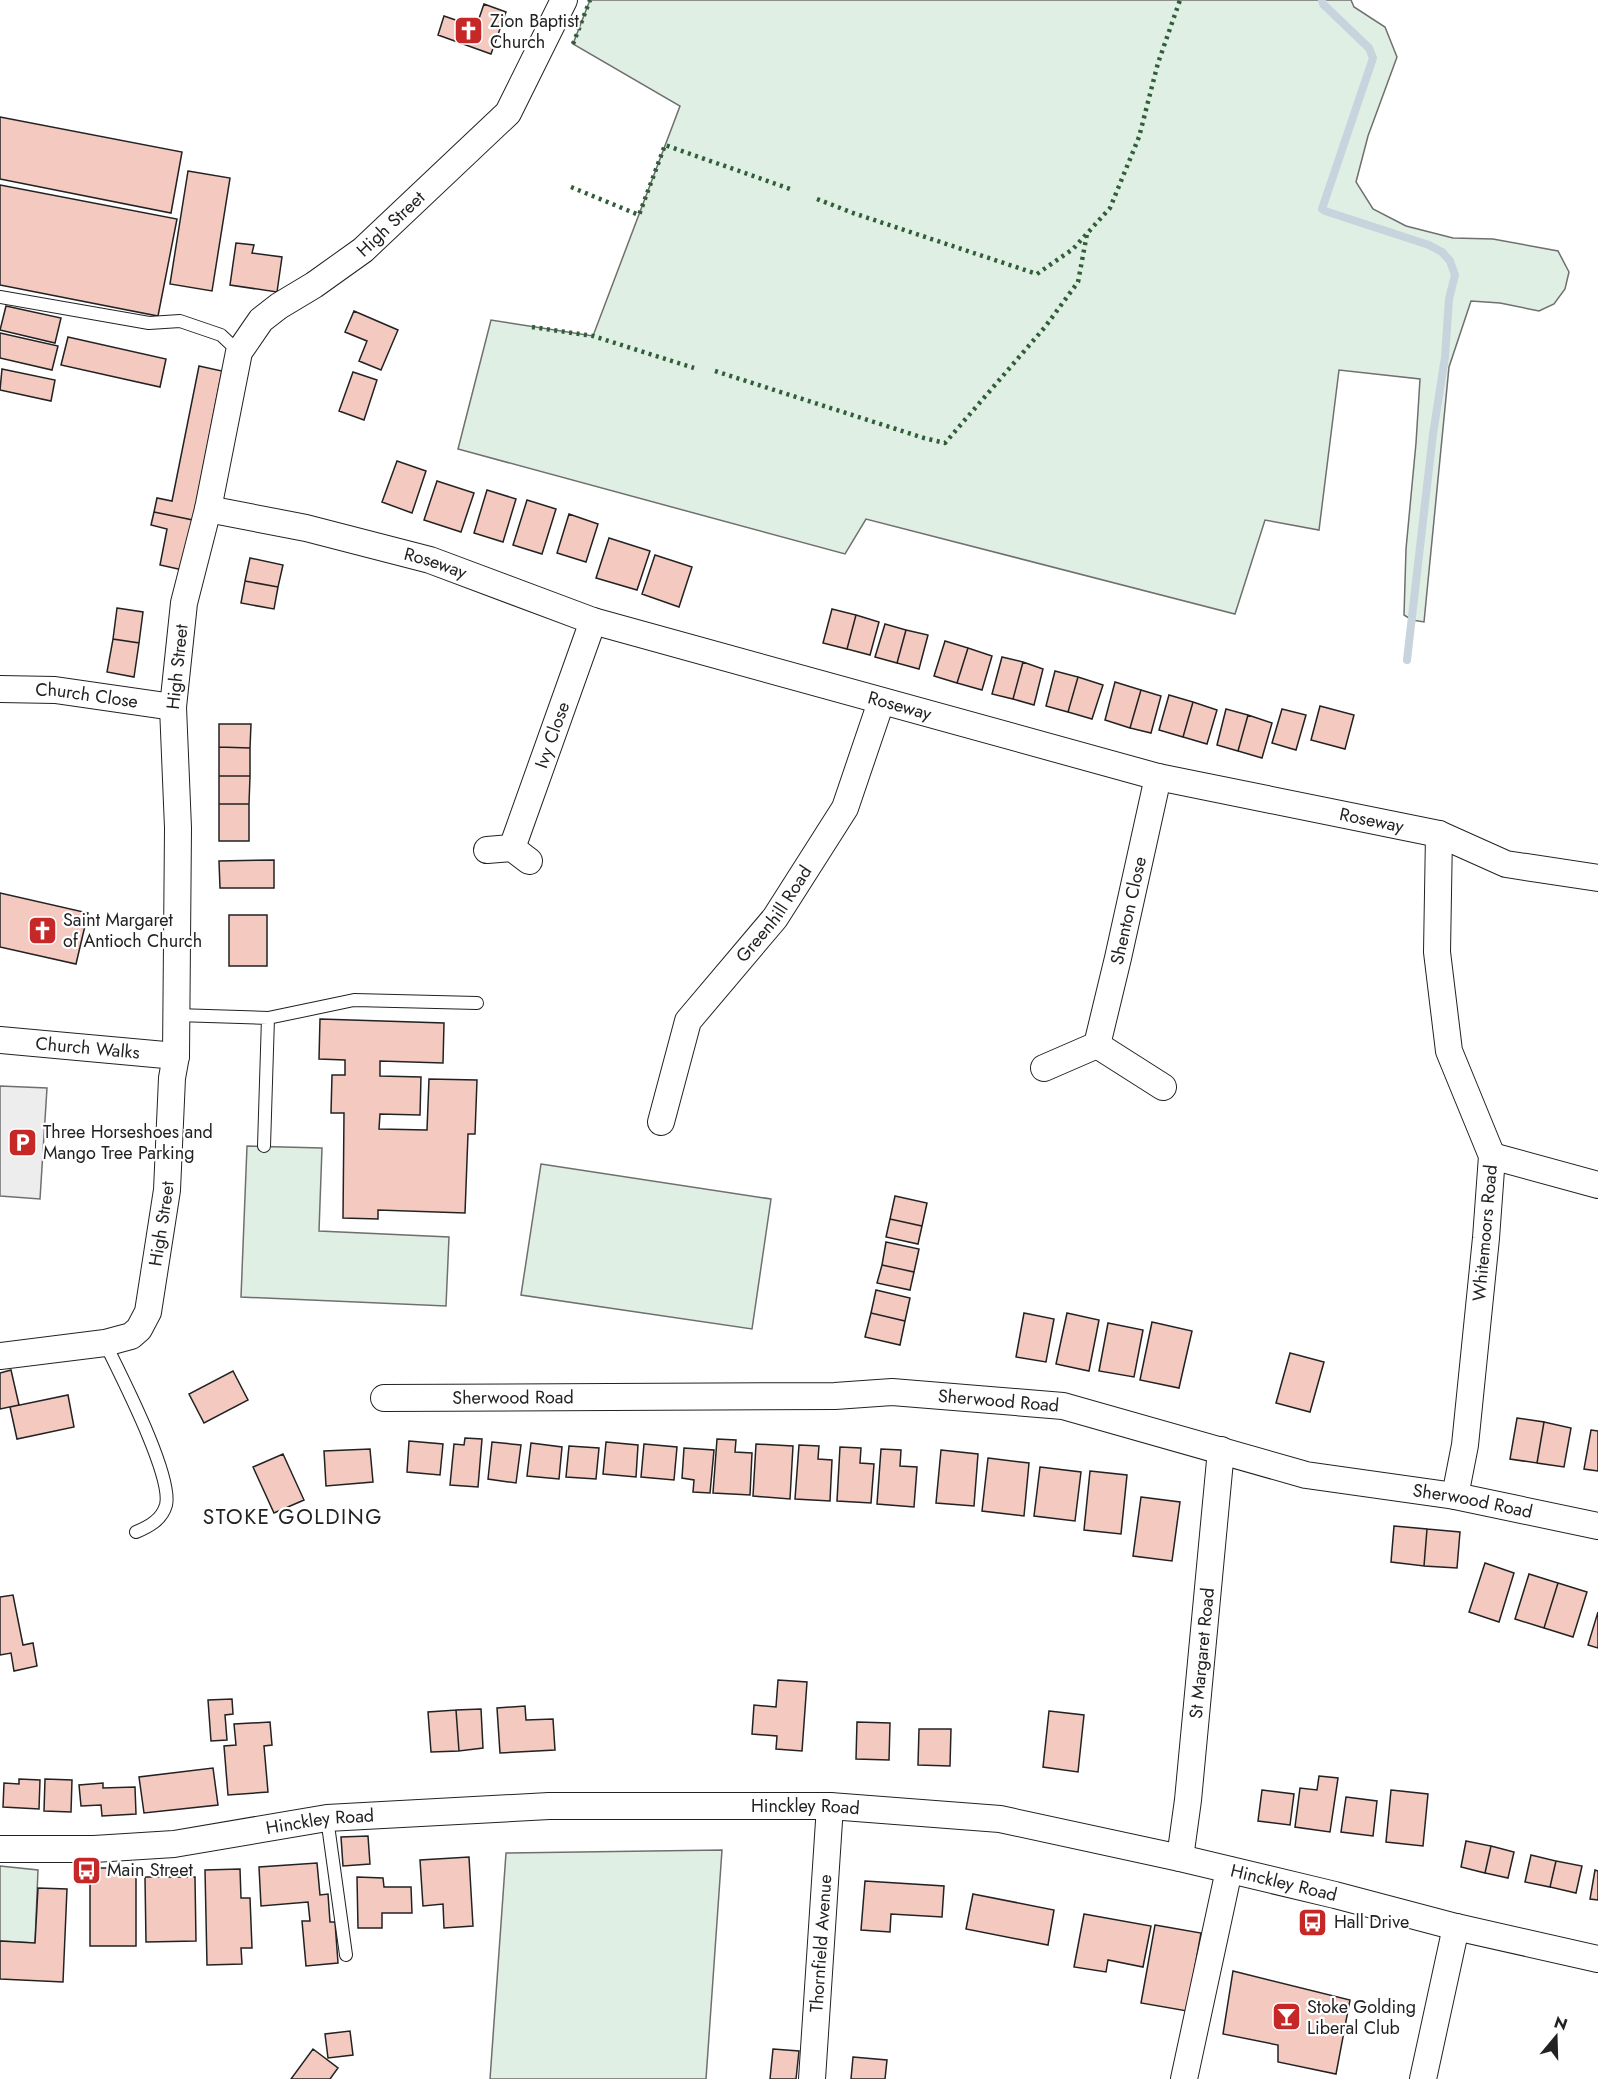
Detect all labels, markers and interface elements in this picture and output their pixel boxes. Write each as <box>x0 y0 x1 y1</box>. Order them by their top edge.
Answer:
place label: Zion Baptist Church <box>490 8 579 55</box>
church icon: Zion Baptist Church <box>453 15 485 47</box>
street label: High Street <box>351 185 431 263</box>
street label: Roseway <box>401 541 471 586</box>
street label: High Street <box>160 622 195 711</box>
street label: Church Close <box>35 677 140 715</box>
street label: Roseway <box>865 684 934 727</box>
street label: Ivy Close <box>528 698 576 772</box>
street label: Roseway <box>1337 801 1406 840</box>
street label: Shenton Close <box>1104 854 1153 967</box>
street label: Greenhill Road <box>730 860 818 968</box>
place label: Saint Margaret of Antioch Church <box>63 907 202 954</box>
church icon: Saint Margaret of Antioch Church <box>26 914 58 946</box>
street label: Church Walks <box>34 1030 141 1066</box>
place label: Three Horseshoes and Mango Tree Parking <box>43 1119 213 1166</box>
parking icon: Three Horseshoes and Mango Tree Parking <box>6 1126 38 1158</box>
street label: Whitemoors Road <box>1466 1164 1504 1302</box>
street label: High Street <box>142 1180 181 1268</box>
street label: Sherwood Road <box>937 1383 1060 1419</box>
street label: Sherwood Road <box>452 1384 574 1411</box>
street label: Sherwood Road <box>1411 1477 1535 1525</box>
district label: STOKE GOLDING <box>203 1502 383 1532</box>
street label: St Margaret Road <box>1183 1587 1221 1720</box>
street label: Hinckley Road <box>751 1793 861 1821</box>
street label: Hinckley Road <box>264 1802 375 1841</box>
bus stop icon: Main Street <box>70 1854 102 1886</box>
place label: Main Street <box>107 1857 193 1883</box>
street label: Hinckley Road <box>1228 1857 1340 1908</box>
street label: Thornfield Avenue <box>803 1873 838 2013</box>
bus stop icon: Hall Drive <box>1297 1906 1329 1938</box>
place label: Hall Drive <box>1334 1909 1409 1935</box>
place label: Stoke Golding Liberal Club <box>1307 1994 1416 2041</box>
bar icon: Stoke Golding Liberal Club <box>1270 2001 1302 2033</box>
north arrow <box>1526 2007 1586 2067</box>
text: N <box>1551 2010 1570 2036</box>

